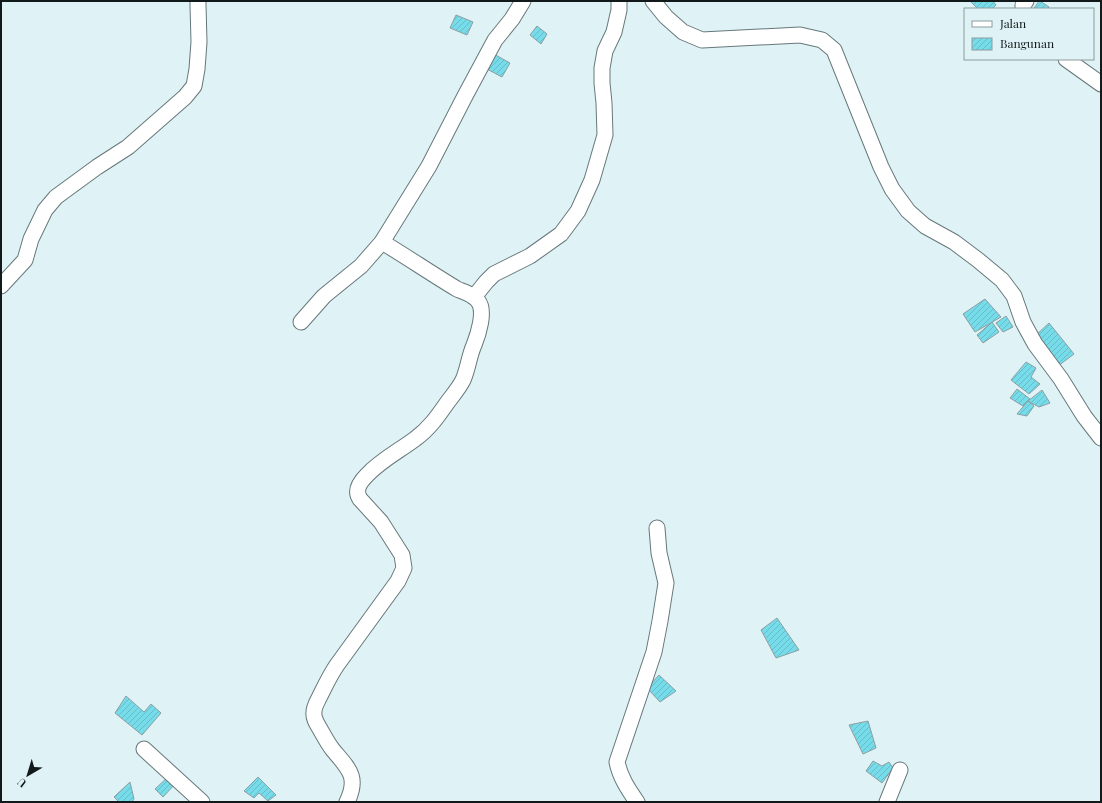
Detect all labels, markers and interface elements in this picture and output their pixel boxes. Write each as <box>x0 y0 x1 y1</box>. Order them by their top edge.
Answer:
legend <box>964 8 1094 60</box>
text: Jalan <box>999 15 1026 31</box>
text: Bangunan <box>1000 35 1054 51</box>
north arrow <box>8 755 48 795</box>
text: U <box>14 775 29 792</box>

